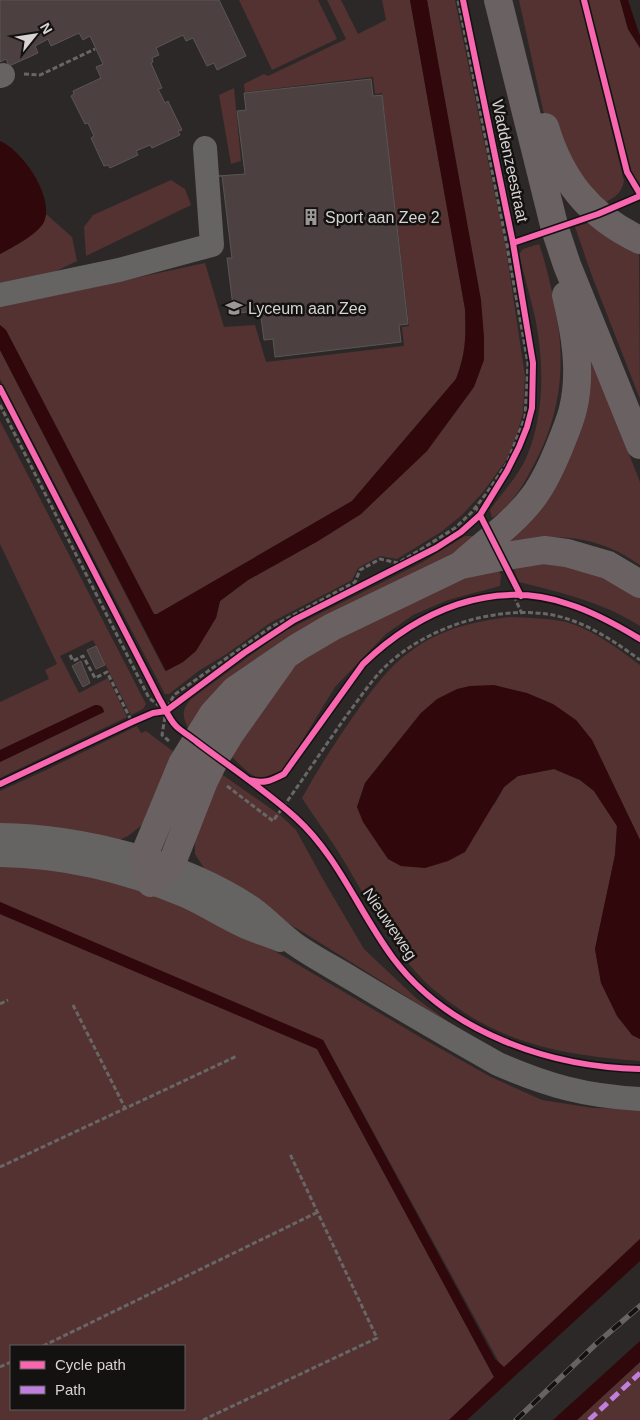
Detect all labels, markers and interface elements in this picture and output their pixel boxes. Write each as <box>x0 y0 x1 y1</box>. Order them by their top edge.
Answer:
north arrow <box>10 10 60 60</box>
text: N <box>37 20 56 37</box>
street label: Waddenzeestraat <box>489 98 531 224</box>
building icon: Sport aan Zee 2 <box>301 207 321 227</box>
place label: Sport aan Zee 2 <box>325 209 440 226</box>
school or university icon: Lyceum aan Zee <box>224 298 244 318</box>
place label: Lyceum aan Zee <box>248 300 367 317</box>
street label: Nieuweweg <box>360 885 420 963</box>
legend <box>10 1345 185 1410</box>
text: Cycle path <box>55 1356 126 1373</box>
text: Path <box>55 1381 86 1398</box>

